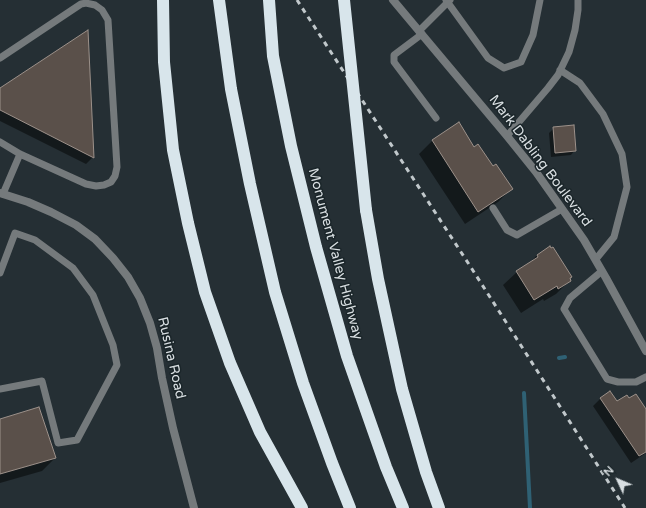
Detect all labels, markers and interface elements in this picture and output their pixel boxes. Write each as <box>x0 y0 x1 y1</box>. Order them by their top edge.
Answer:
street label: Mark Dabling Boulevard <box>485 92 595 230</box>
street label: Monument Valley Highway <box>304 166 366 342</box>
street label: Rusina Road <box>153 315 189 401</box>
north arrow <box>598 460 638 500</box>
text: N <box>601 464 617 479</box>

